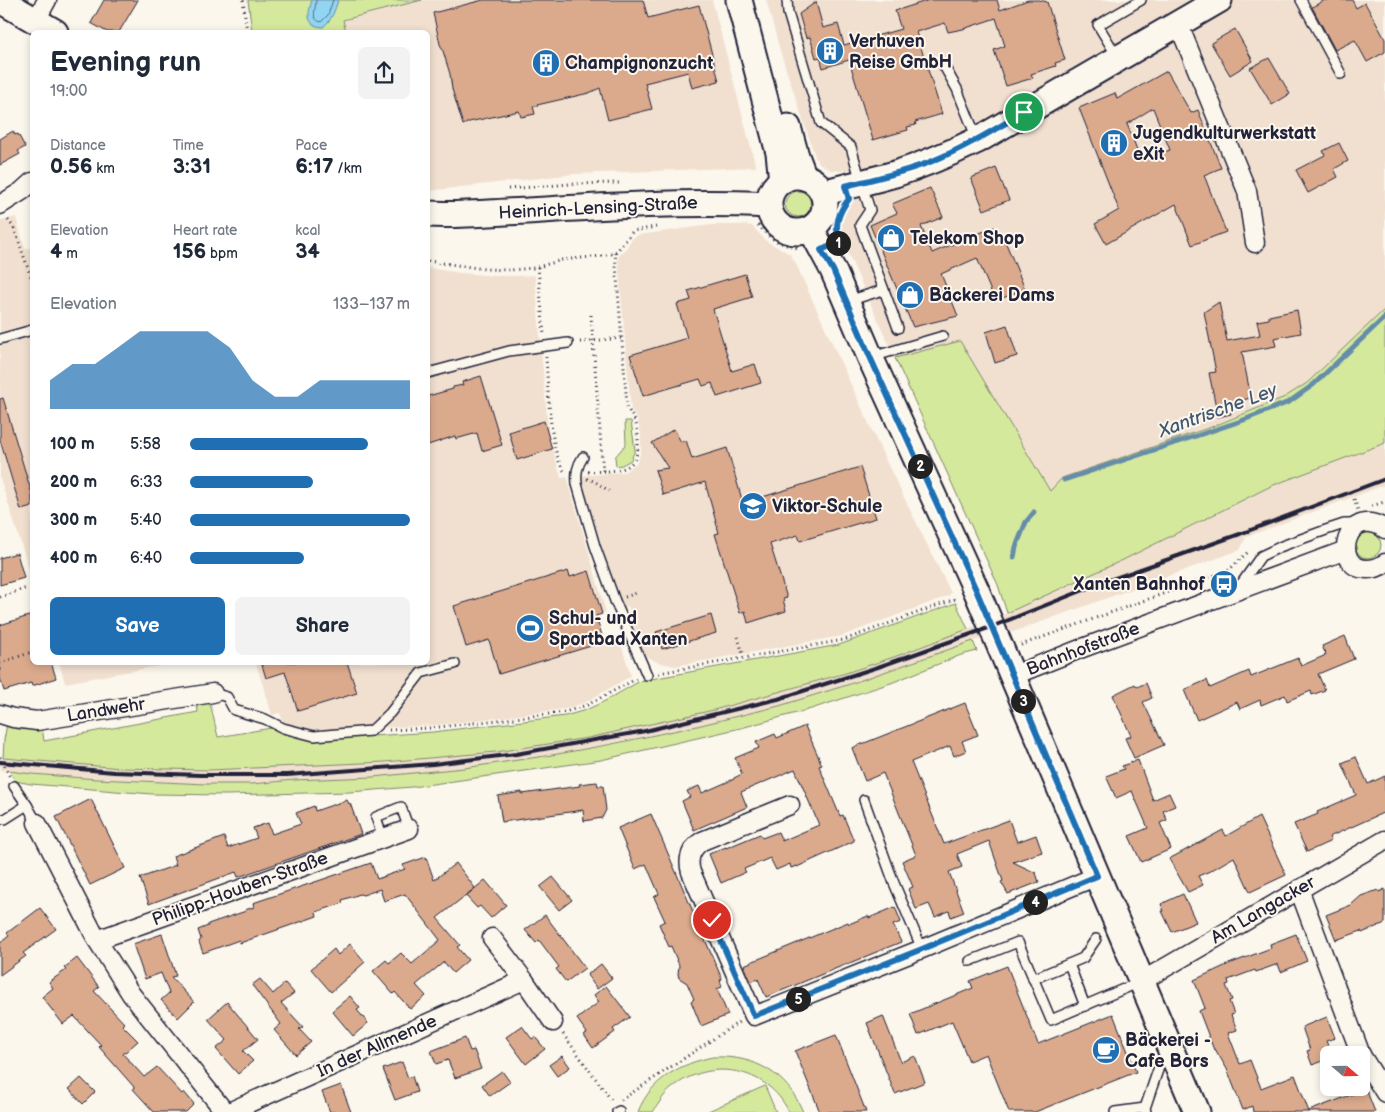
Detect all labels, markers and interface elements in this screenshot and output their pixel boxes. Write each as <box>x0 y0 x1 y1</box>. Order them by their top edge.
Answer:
place label: Verhuven Reise GmbH <box>849 31 952 73</box>
building icon: Verhuven Reise GmbH <box>815 36 845 66</box>
text: Evening run <box>50 46 201 79</box>
button: share <box>358 47 410 99</box>
building icon: Champignonzucht <box>531 48 561 78</box>
place label: Champignonzucht <box>565 53 713 74</box>
text: 19:00 <box>50 82 88 101</box>
pin <box>1003 91 1045 133</box>
icon: arrive <box>1010 98 1038 126</box>
place label: Jugendkulturwerkstatt eXit <box>1133 123 1316 165</box>
building icon: Jugendkulturwerkstatt eXit <box>1099 128 1129 158</box>
text: Distance <box>50 137 106 154</box>
text: Time <box>173 137 204 154</box>
text: Pace <box>295 137 327 154</box>
text: 0.56 <box>50 154 93 179</box>
text: 3:31 <box>173 154 211 179</box>
text: 6:17 <box>295 154 334 179</box>
text: km <box>93 160 115 177</box>
text: /km <box>334 160 362 177</box>
street label: Heinrich-Lensing-Straße <box>498 192 698 224</box>
text: Elevation <box>50 222 108 239</box>
text: Heart rate <box>173 222 237 239</box>
text: kcal <box>295 222 320 239</box>
shop icon: Telekom Shop <box>876 223 906 253</box>
place label: Telekom Shop <box>910 228 1024 249</box>
pin: 1 <box>826 230 850 256</box>
text: 1 <box>836 235 841 252</box>
text: 4 <box>50 239 62 264</box>
text: 156 <box>173 239 206 264</box>
text: 34 <box>295 239 320 264</box>
text: m <box>62 245 78 262</box>
text: bpm <box>206 245 238 262</box>
shop icon: Bäckerei Dams <box>895 280 925 310</box>
place label: Bäckerei Dams <box>929 285 1055 306</box>
text: Elevation <box>50 295 117 314</box>
text: 133–137 m <box>333 295 410 314</box>
water label: Xantrische Ley <box>1155 379 1281 443</box>
text: 100 m <box>50 435 95 454</box>
text: 5:58 <box>130 435 161 454</box>
pin: 2 <box>908 454 932 478</box>
text: 2 <box>916 458 925 475</box>
text: 200 m <box>50 473 97 492</box>
text: 6:33 <box>130 473 163 492</box>
school or university icon: Viktor-Schule <box>738 491 768 521</box>
place label: Viktor-Schule <box>772 496 882 517</box>
text: 300 m <box>50 511 97 530</box>
text: 5:40 <box>130 511 162 530</box>
text: 400 m <box>50 549 97 568</box>
text: 6:40 <box>130 549 162 568</box>
bus stop icon: Xanten Bahnhof <box>1209 569 1239 599</box>
place label: Xanten Bahnhof <box>1073 574 1205 595</box>
button: Save <box>50 597 225 655</box>
button: Share <box>235 597 410 655</box>
place label: Schul- und Sportbad Xanten <box>549 608 687 650</box>
sports icon: Schul- und Sportbad Xanten <box>515 613 545 643</box>
street label: Bahnhofstraße <box>1024 618 1143 680</box>
pin: 3 <box>1010 688 1036 714</box>
street label: Landwehr <box>65 693 147 727</box>
text: 3 <box>1019 693 1028 710</box>
street label: Philipp-Houben-Straße <box>149 847 331 931</box>
street label: Am Langacker <box>1207 871 1319 948</box>
pin: 4 <box>1022 890 1048 914</box>
text: 4 <box>1031 894 1040 911</box>
pin <box>691 899 733 941</box>
icon: check <box>698 906 726 934</box>
pin: 5 <box>786 986 810 1012</box>
text: 5 <box>794 991 803 1008</box>
street label: In der Allmende <box>314 1010 440 1082</box>
place label: Bäckerei - Cafe Bors <box>1125 1030 1211 1072</box>
cafe icon: Bäckerei - Cafe Bors <box>1091 1035 1121 1065</box>
north arrow <box>1320 1046 1370 1096</box>
map controls <box>1320 1046 1370 1096</box>

